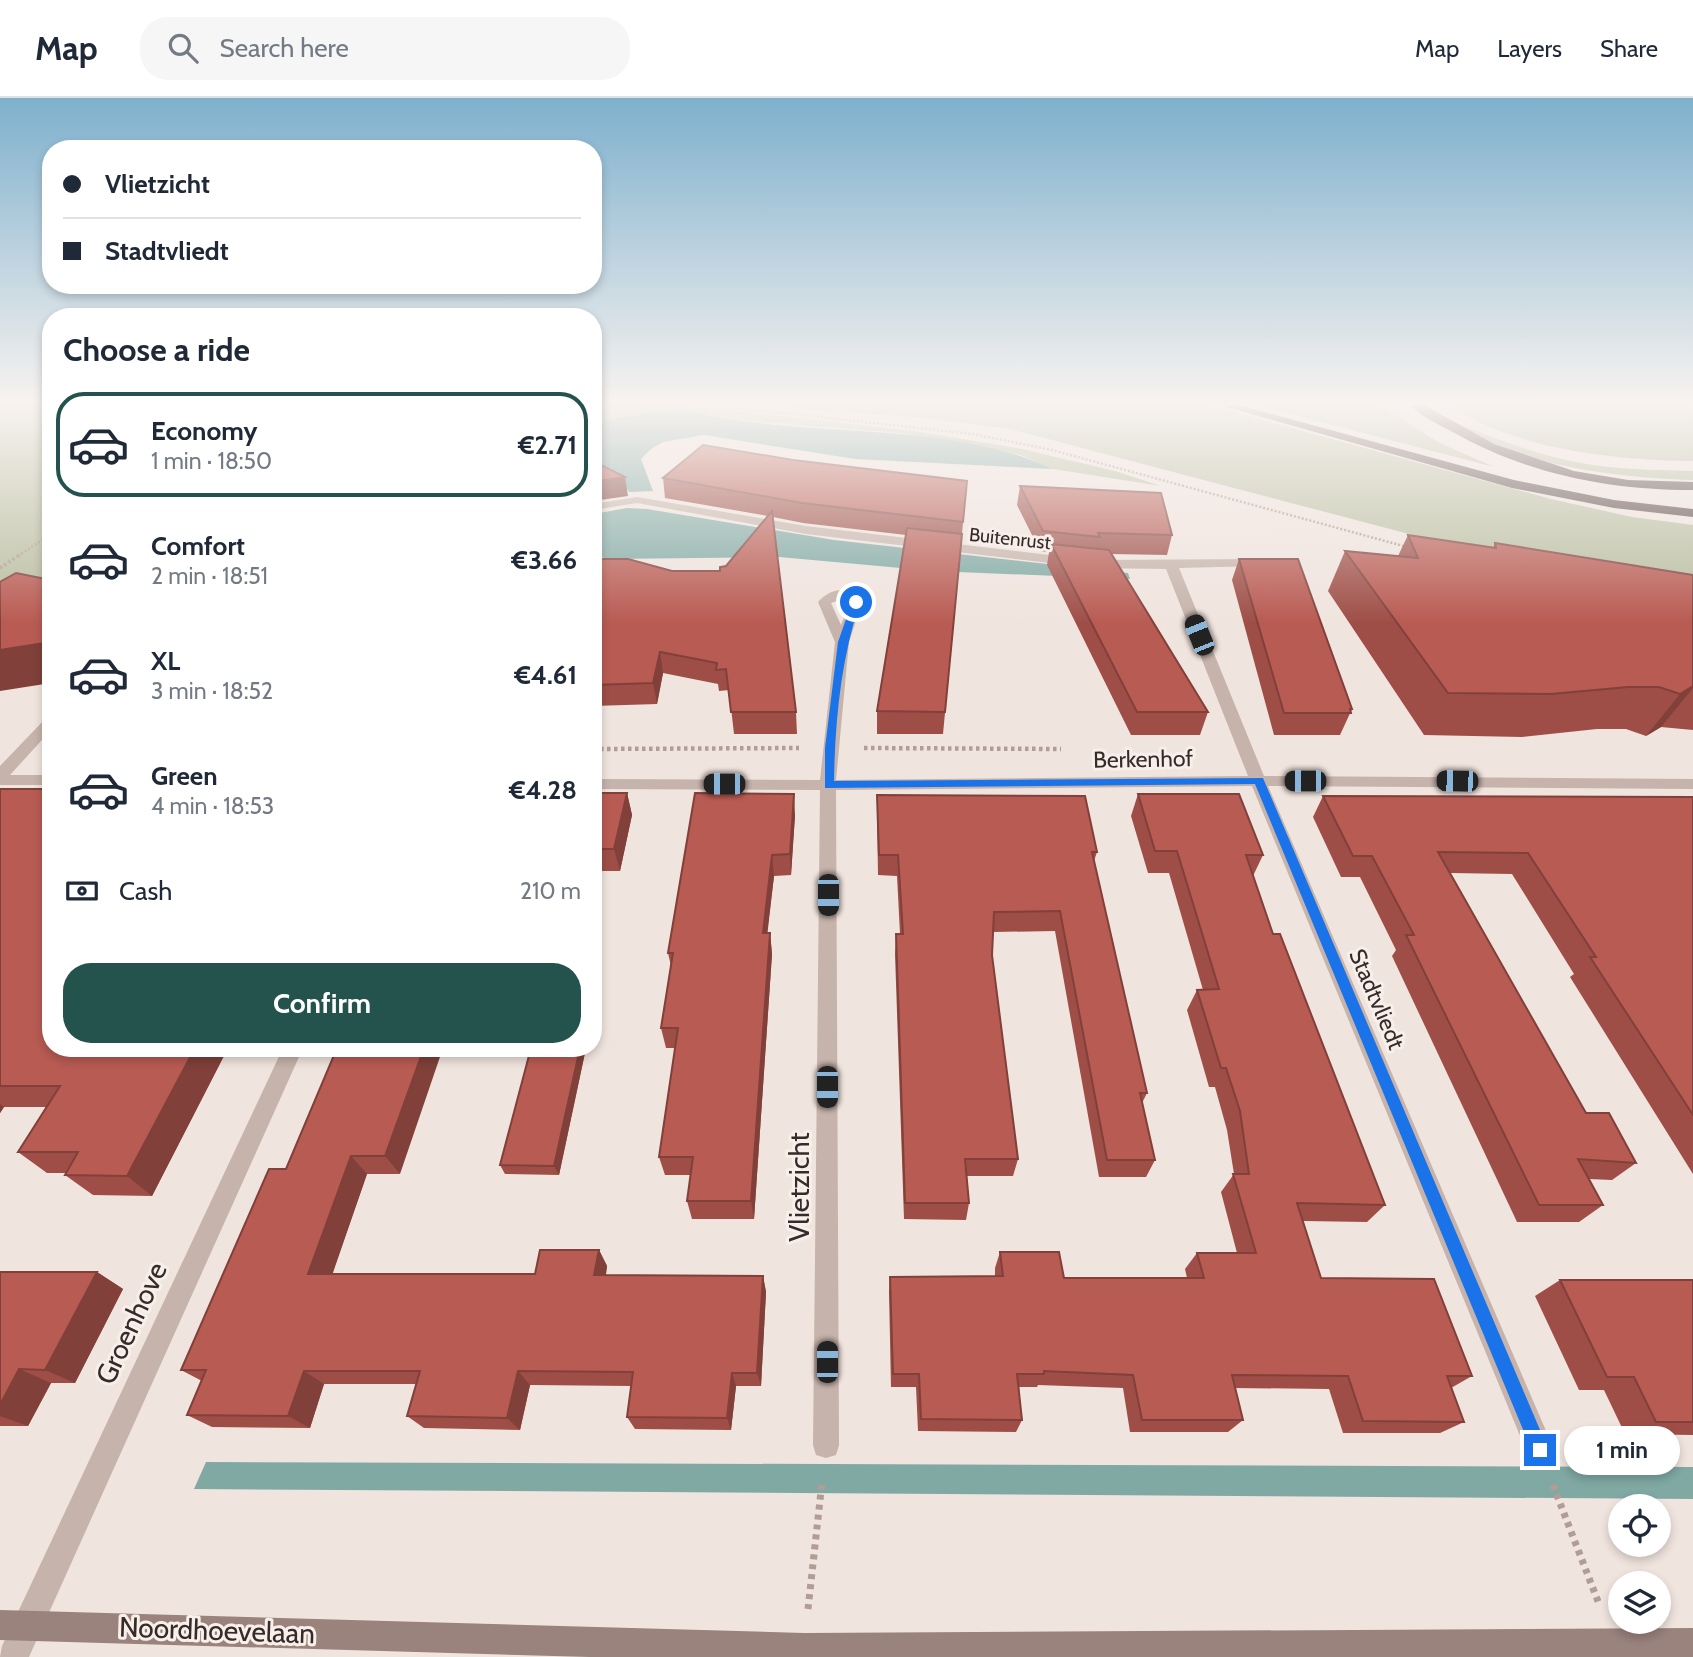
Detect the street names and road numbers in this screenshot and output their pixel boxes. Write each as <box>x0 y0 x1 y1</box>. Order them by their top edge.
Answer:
street label: Buitenrust <box>968 523 1053 554</box>
street label: Berkenhof <box>1093 744 1194 774</box>
street label: Stadtvliedt <box>1343 945 1411 1054</box>
street label: Vlietzicht <box>782 1132 816 1242</box>
street label: Groenhove <box>88 1257 174 1389</box>
street label: Noordhoevelaan <box>118 1610 316 1650</box>

